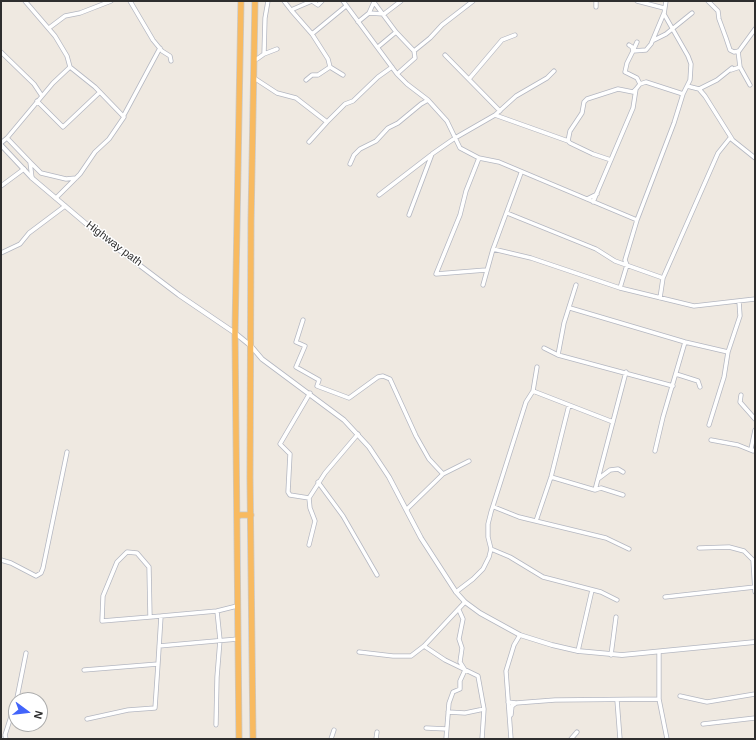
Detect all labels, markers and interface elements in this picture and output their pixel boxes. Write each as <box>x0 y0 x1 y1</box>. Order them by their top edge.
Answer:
street label: Highway path <box>83 219 145 269</box>
north arrow <box>8 692 48 732</box>
text: N <box>32 709 45 720</box>

